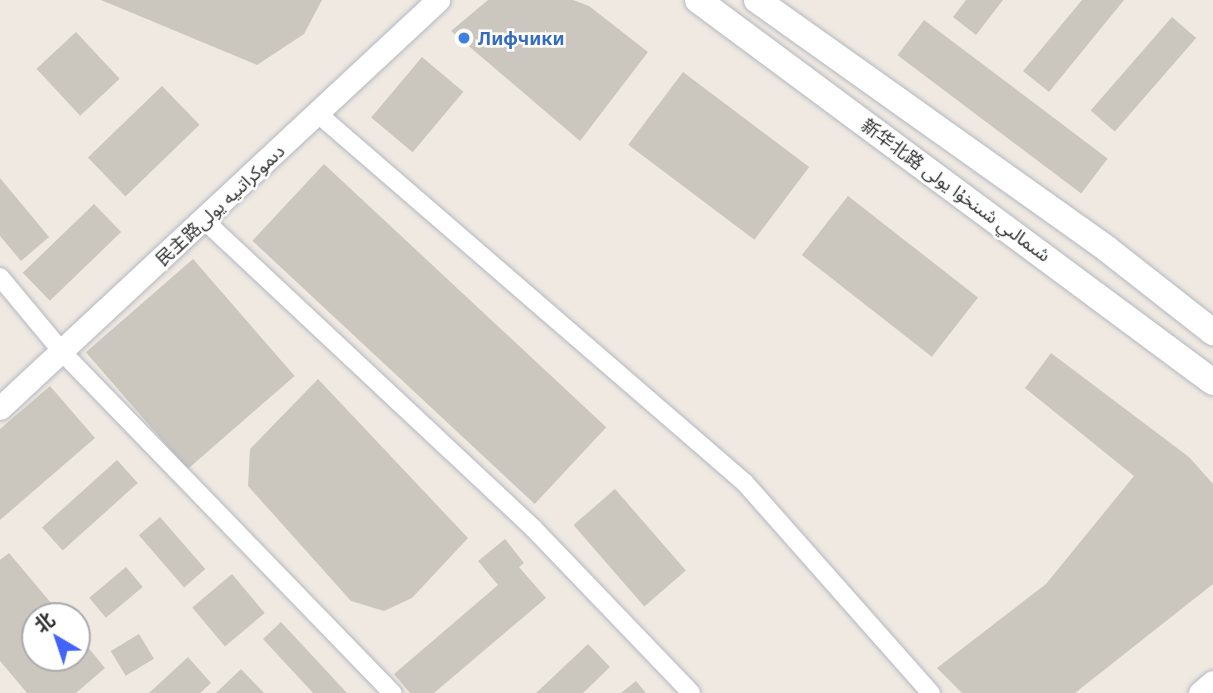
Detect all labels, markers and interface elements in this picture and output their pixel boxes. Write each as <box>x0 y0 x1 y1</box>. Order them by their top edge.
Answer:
place label: Лифчики <box>478 27 565 49</box>
marker: Лифчики <box>456 30 472 46</box>
street label: 新华北路 شىمالىي شىنخۇا يولى <box>857 114 1055 266</box>
street label: 民主路دىموكراتىيە يولى <box>151 140 289 270</box>
north arrow <box>21 602 91 672</box>
text: 北 <box>28 606 60 638</box>

